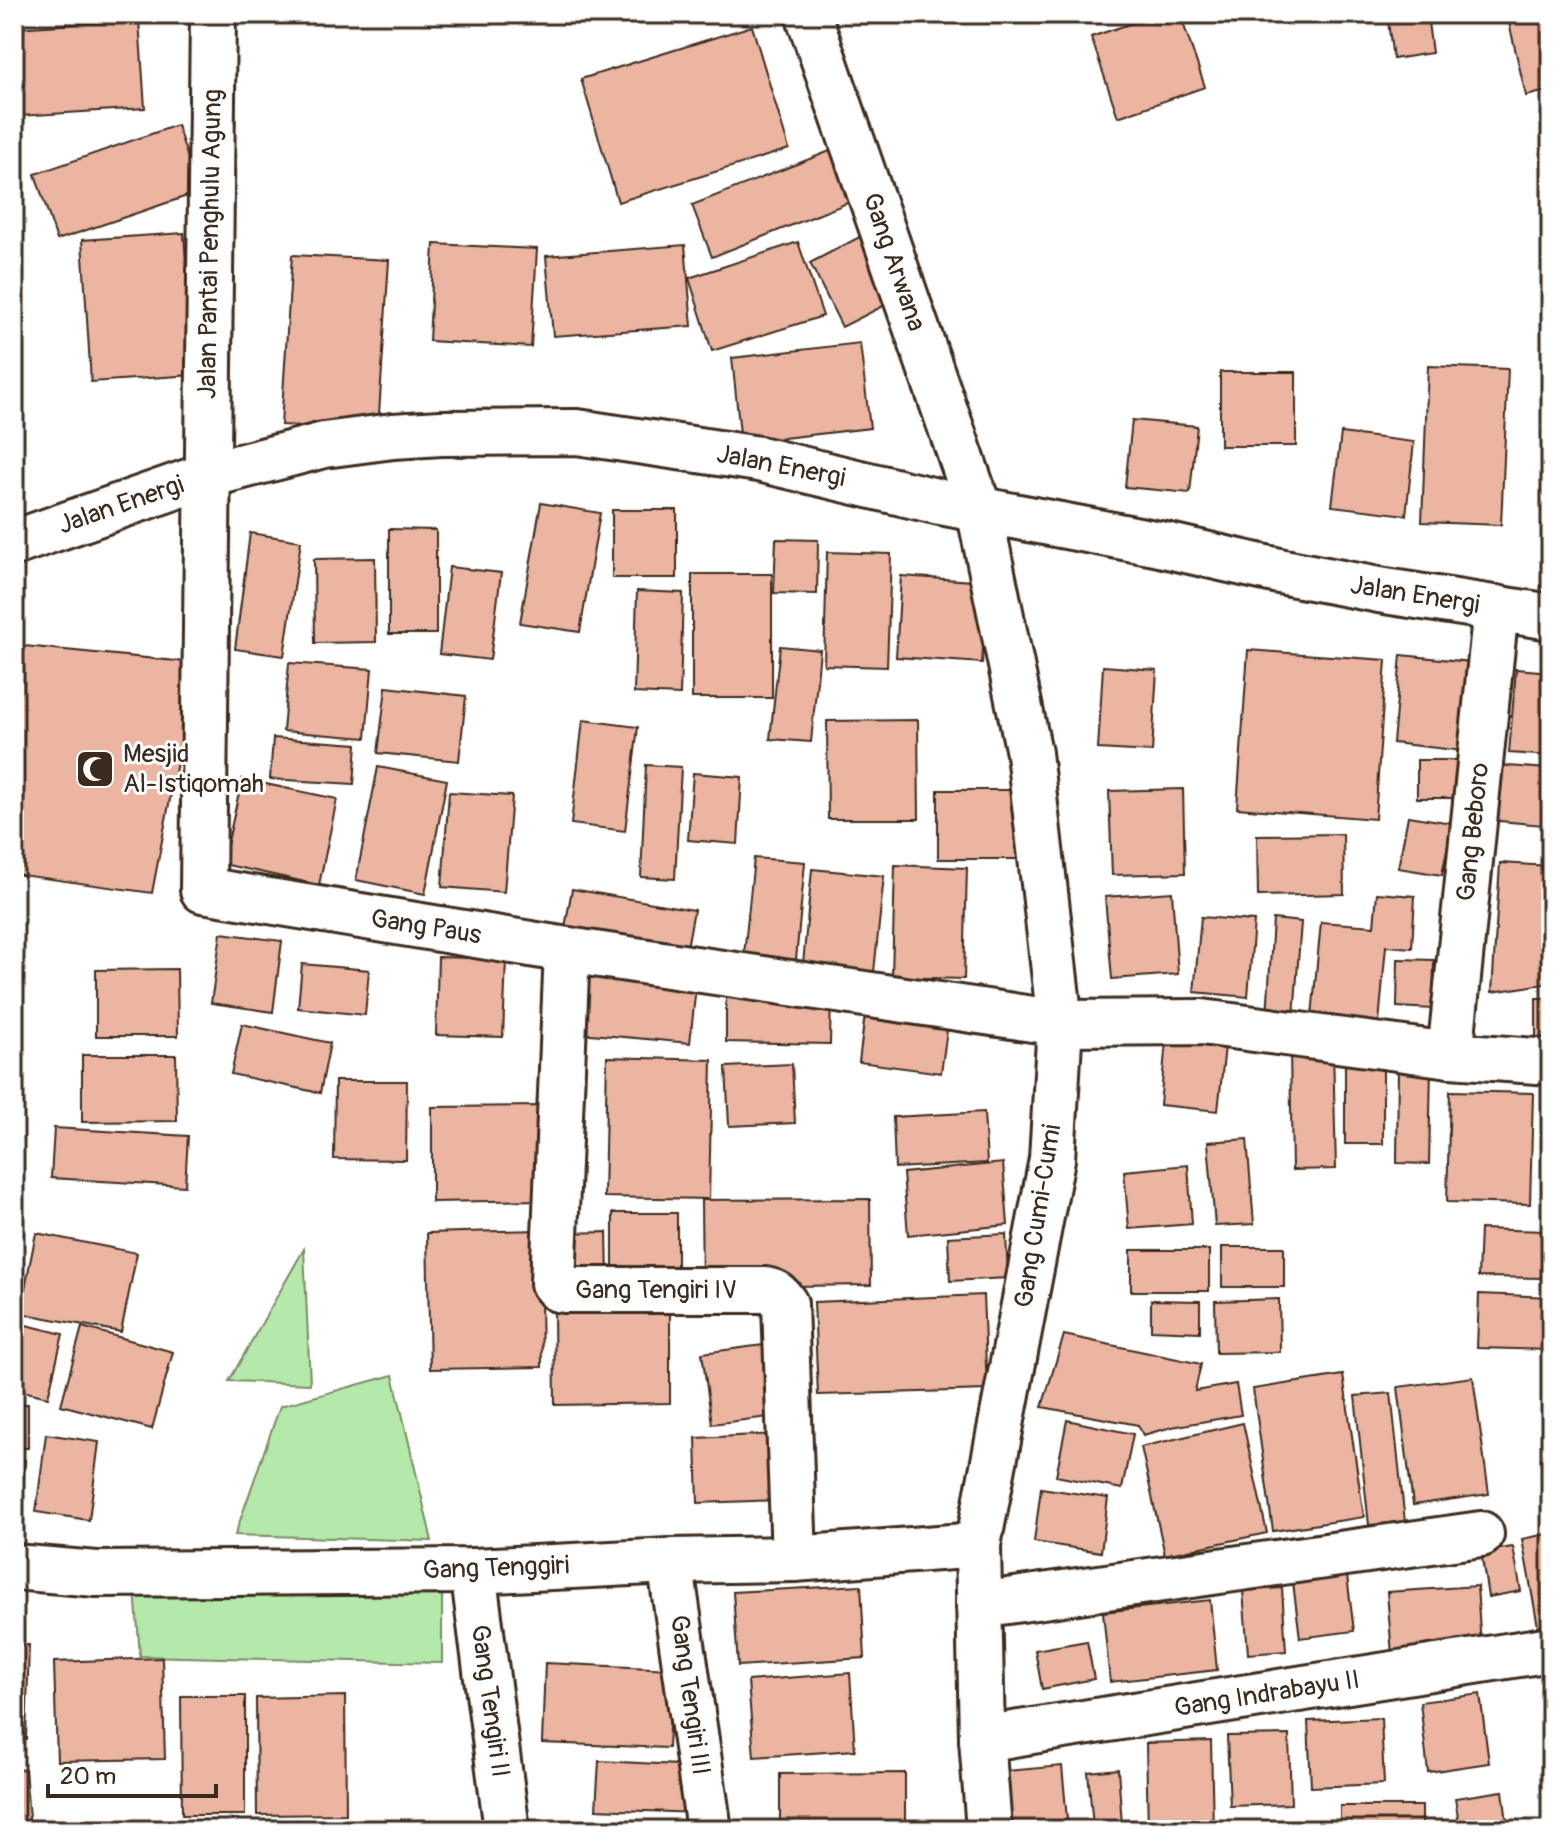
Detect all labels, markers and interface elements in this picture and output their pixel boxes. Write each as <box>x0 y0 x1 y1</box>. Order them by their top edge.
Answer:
street label: Jalan Pantai Penghulu Agung <box>191 89 229 399</box>
street label: Gang Arwana <box>855 189 933 335</box>
street label: Jalan Energi <box>714 438 848 494</box>
street label: Jalan Energi <box>54 469 188 541</box>
street label: Jalan Energi <box>1348 569 1482 621</box>
place label: Mesjid Al-Istiqomah <box>123 738 264 800</box>
mosque icon: Mesjid Al-Istiqomah <box>74 748 116 790</box>
street label: Gang Beboro <box>1450 761 1496 903</box>
street label: Gang Paus <box>368 902 484 952</box>
street label: Gang Cumi-Cumi <box>1008 1122 1068 1310</box>
street label: Gang Tengiri IV <box>575 1274 737 1306</box>
street label: Gang Tenggiri <box>422 1549 570 1587</box>
street label: Gang Tengiri III <box>663 1613 717 1777</box>
street label: Gang Tengiri II <box>463 1623 517 1779</box>
street label: Gang Indrabayu II <box>1172 1664 1362 1724</box>
scale bar <box>48 1748 216 1798</box>
text: 20 m <box>60 1762 116 1791</box>

